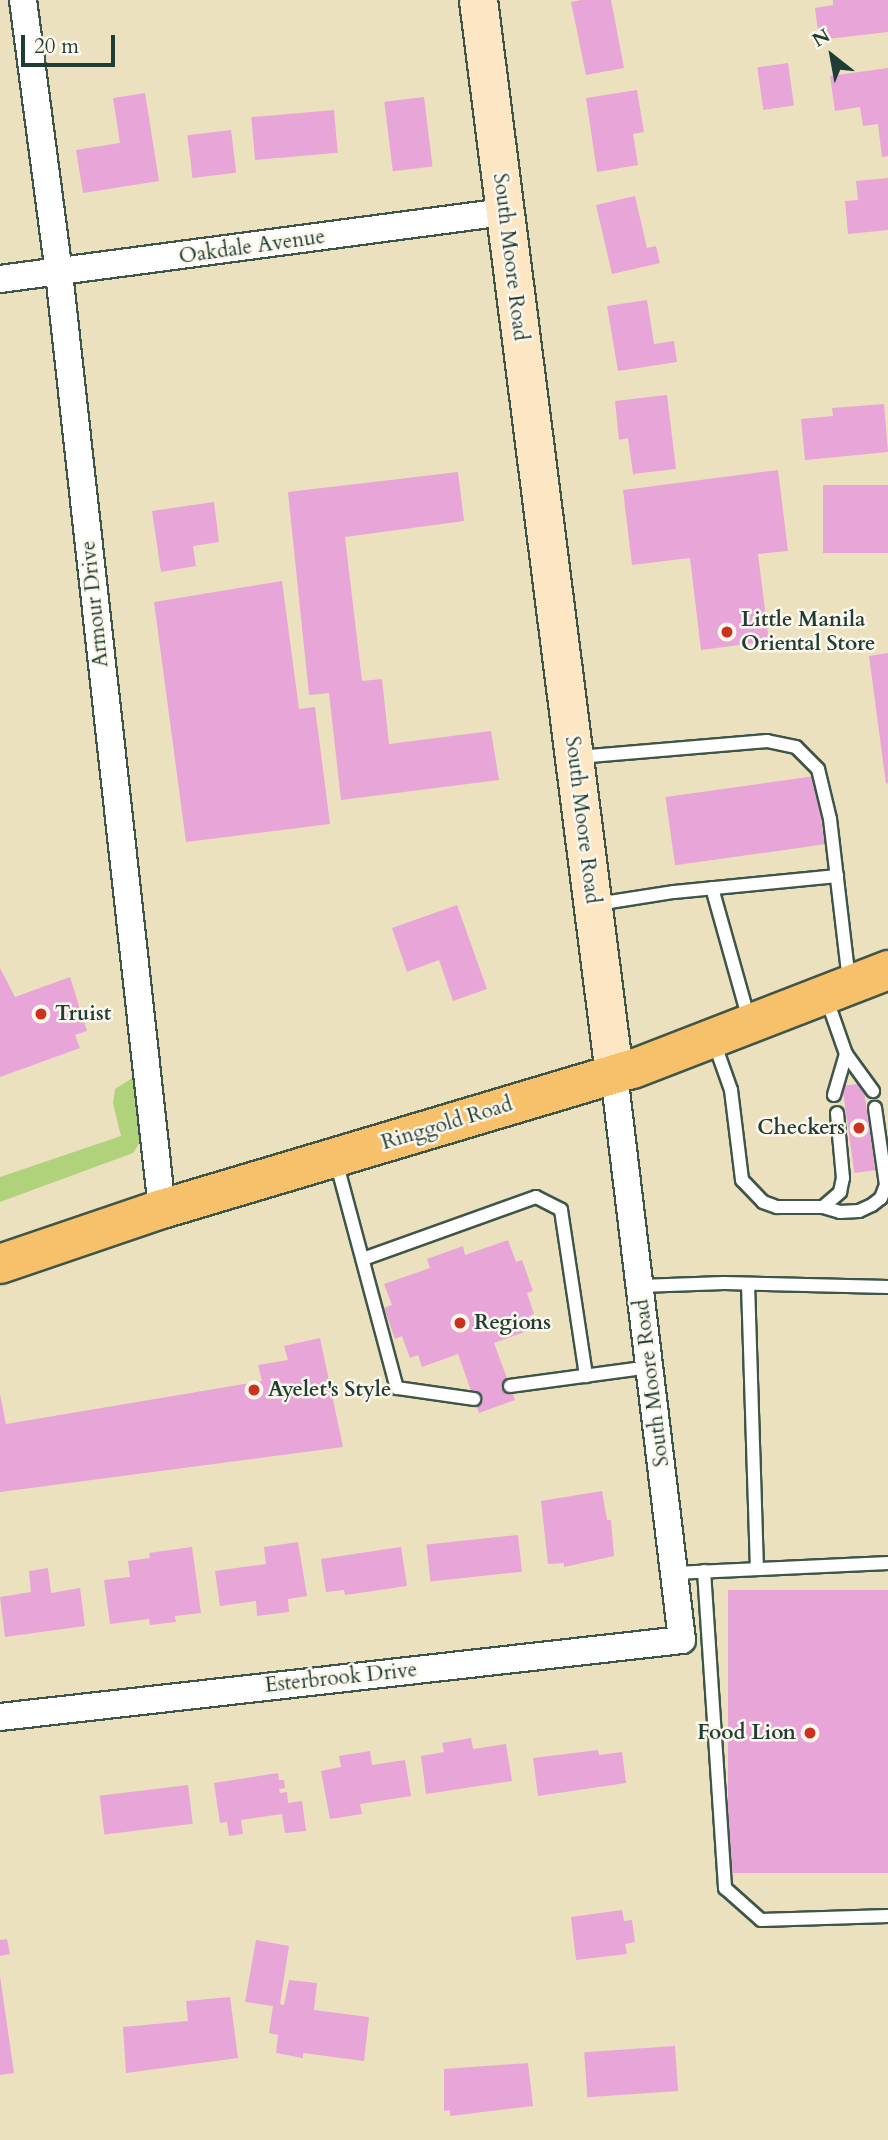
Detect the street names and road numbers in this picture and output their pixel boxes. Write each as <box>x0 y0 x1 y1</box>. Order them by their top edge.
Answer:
street label: South Moore Road <box>487 172 533 342</box>
street label: Oakdale Avenue <box>177 224 327 270</box>
street label: Armour Drive <box>76 539 114 669</box>
street label: South Moore Road <box>559 735 605 905</box>
street label: Ringgold Road <box>378 1092 516 1156</box>
street label: South Moore Road <box>629 1298 675 1468</box>
street label: Esterbrook Drive <box>264 1657 418 1699</box>

